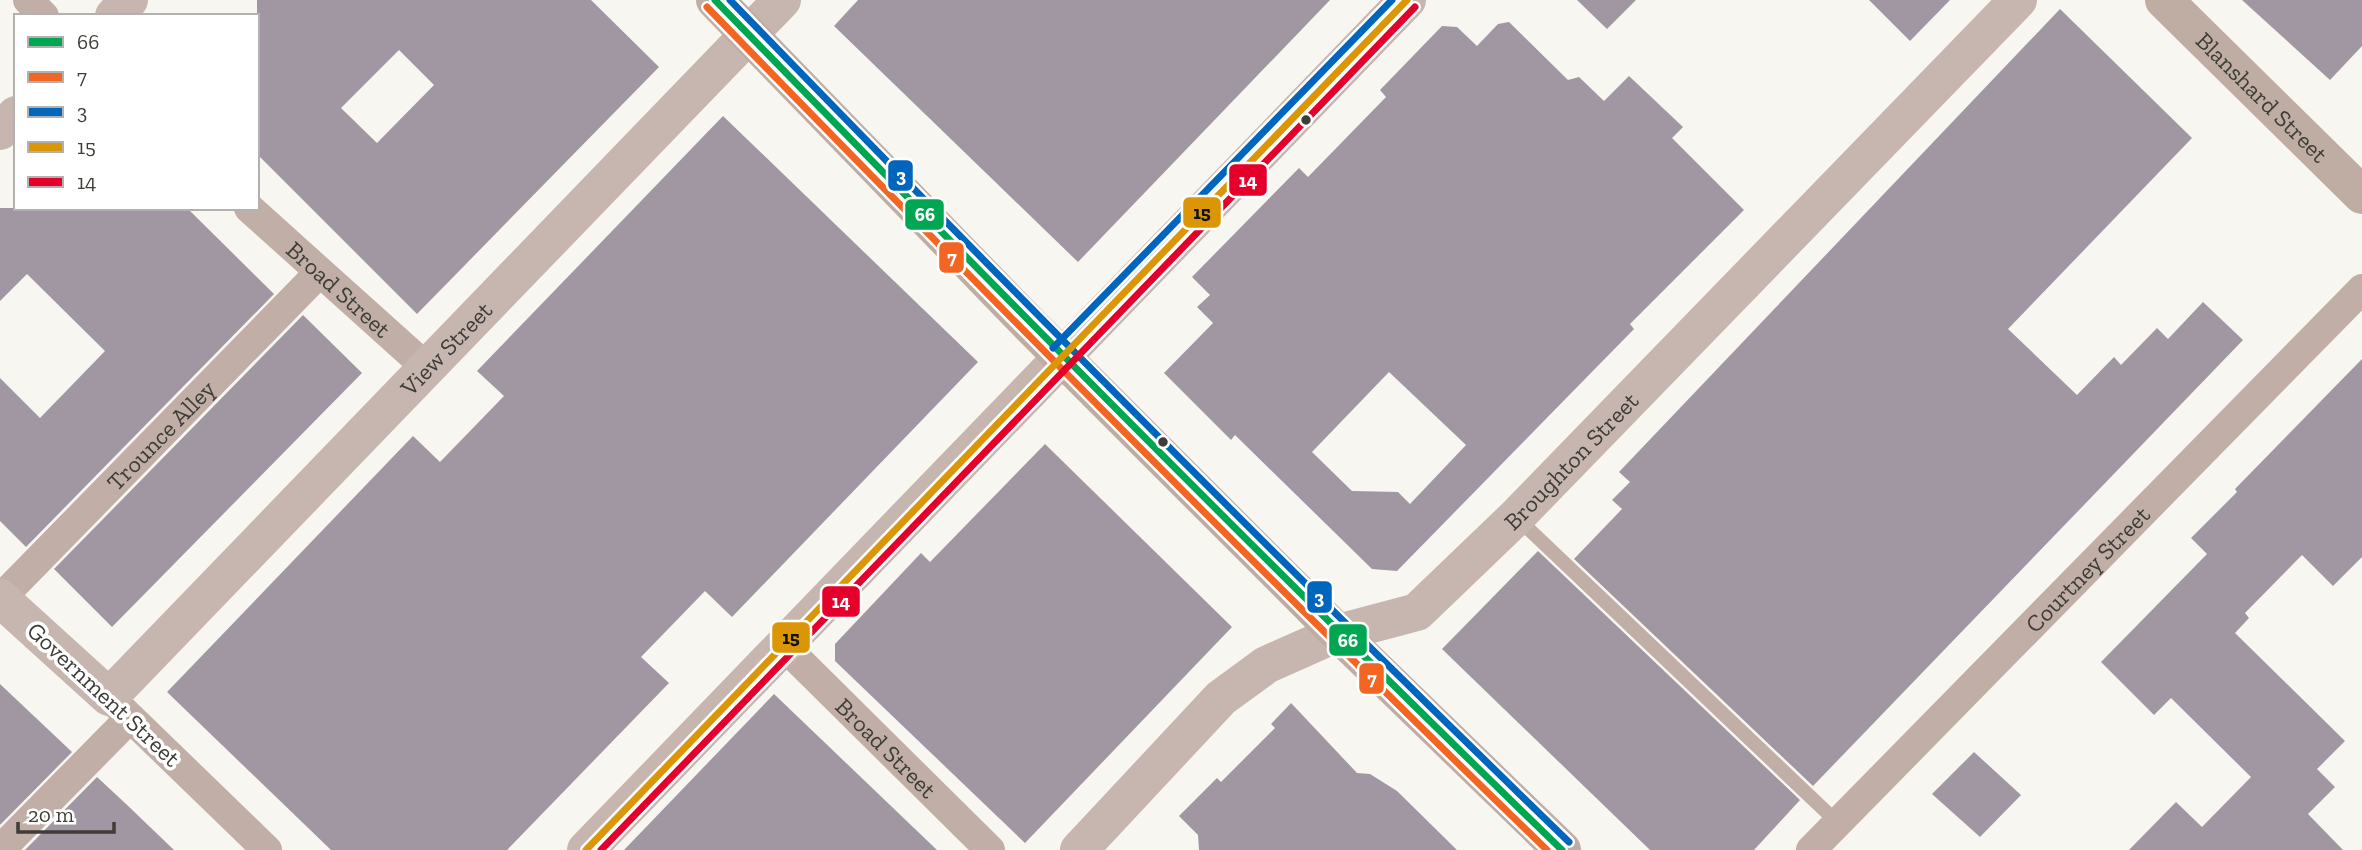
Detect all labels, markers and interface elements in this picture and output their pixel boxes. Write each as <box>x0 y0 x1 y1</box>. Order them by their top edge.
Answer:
legend <box>14 14 259 210</box>
street label: Blanshard Street <box>2190 26 2334 168</box>
text: 66 <box>77 29 99 54</box>
text: 7 <box>77 64 87 89</box>
text: 3 <box>77 99 87 124</box>
unlabelled marker <box>1299 113 1313 127</box>
text: 15 <box>77 134 96 159</box>
line badge: 3 <box>887 159 914 192</box>
line badge: 14 <box>1228 163 1268 197</box>
text: 3 <box>896 164 906 187</box>
text: 14 <box>77 169 96 194</box>
text: 14 <box>1239 169 1257 192</box>
line badge: 15 <box>1182 196 1222 229</box>
line badge: 66 <box>904 198 945 231</box>
text: 15 <box>1193 201 1211 224</box>
text: 66 <box>915 203 935 226</box>
street label: Broad Street <box>281 235 397 343</box>
line badge: 7 <box>938 241 965 274</box>
text: 7 <box>947 246 957 269</box>
street label: View Street <box>393 295 498 402</box>
street label: Trounce Alley <box>100 373 221 496</box>
street label: Broughton Street <box>1497 386 1644 536</box>
unlabelled marker <box>1156 435 1170 449</box>
street label: Courtney Street <box>2019 500 2155 638</box>
line badge: 3 <box>1306 580 1333 614</box>
line badge: 14 <box>821 585 861 618</box>
text: 3 <box>1314 586 1324 609</box>
text: 14 <box>832 590 850 613</box>
street label: Government Street <box>21 616 187 772</box>
line badge: 15 <box>771 621 811 654</box>
line badge: 66 <box>1328 623 1368 657</box>
text: 15 <box>782 626 800 649</box>
text: 66 <box>1338 629 1358 652</box>
line badge: 7 <box>1358 662 1385 695</box>
text: 7 <box>1367 667 1377 690</box>
street label: Broad Street <box>830 691 943 804</box>
scale bar <box>18 790 114 834</box>
text: 20 m <box>28 802 74 827</box>

